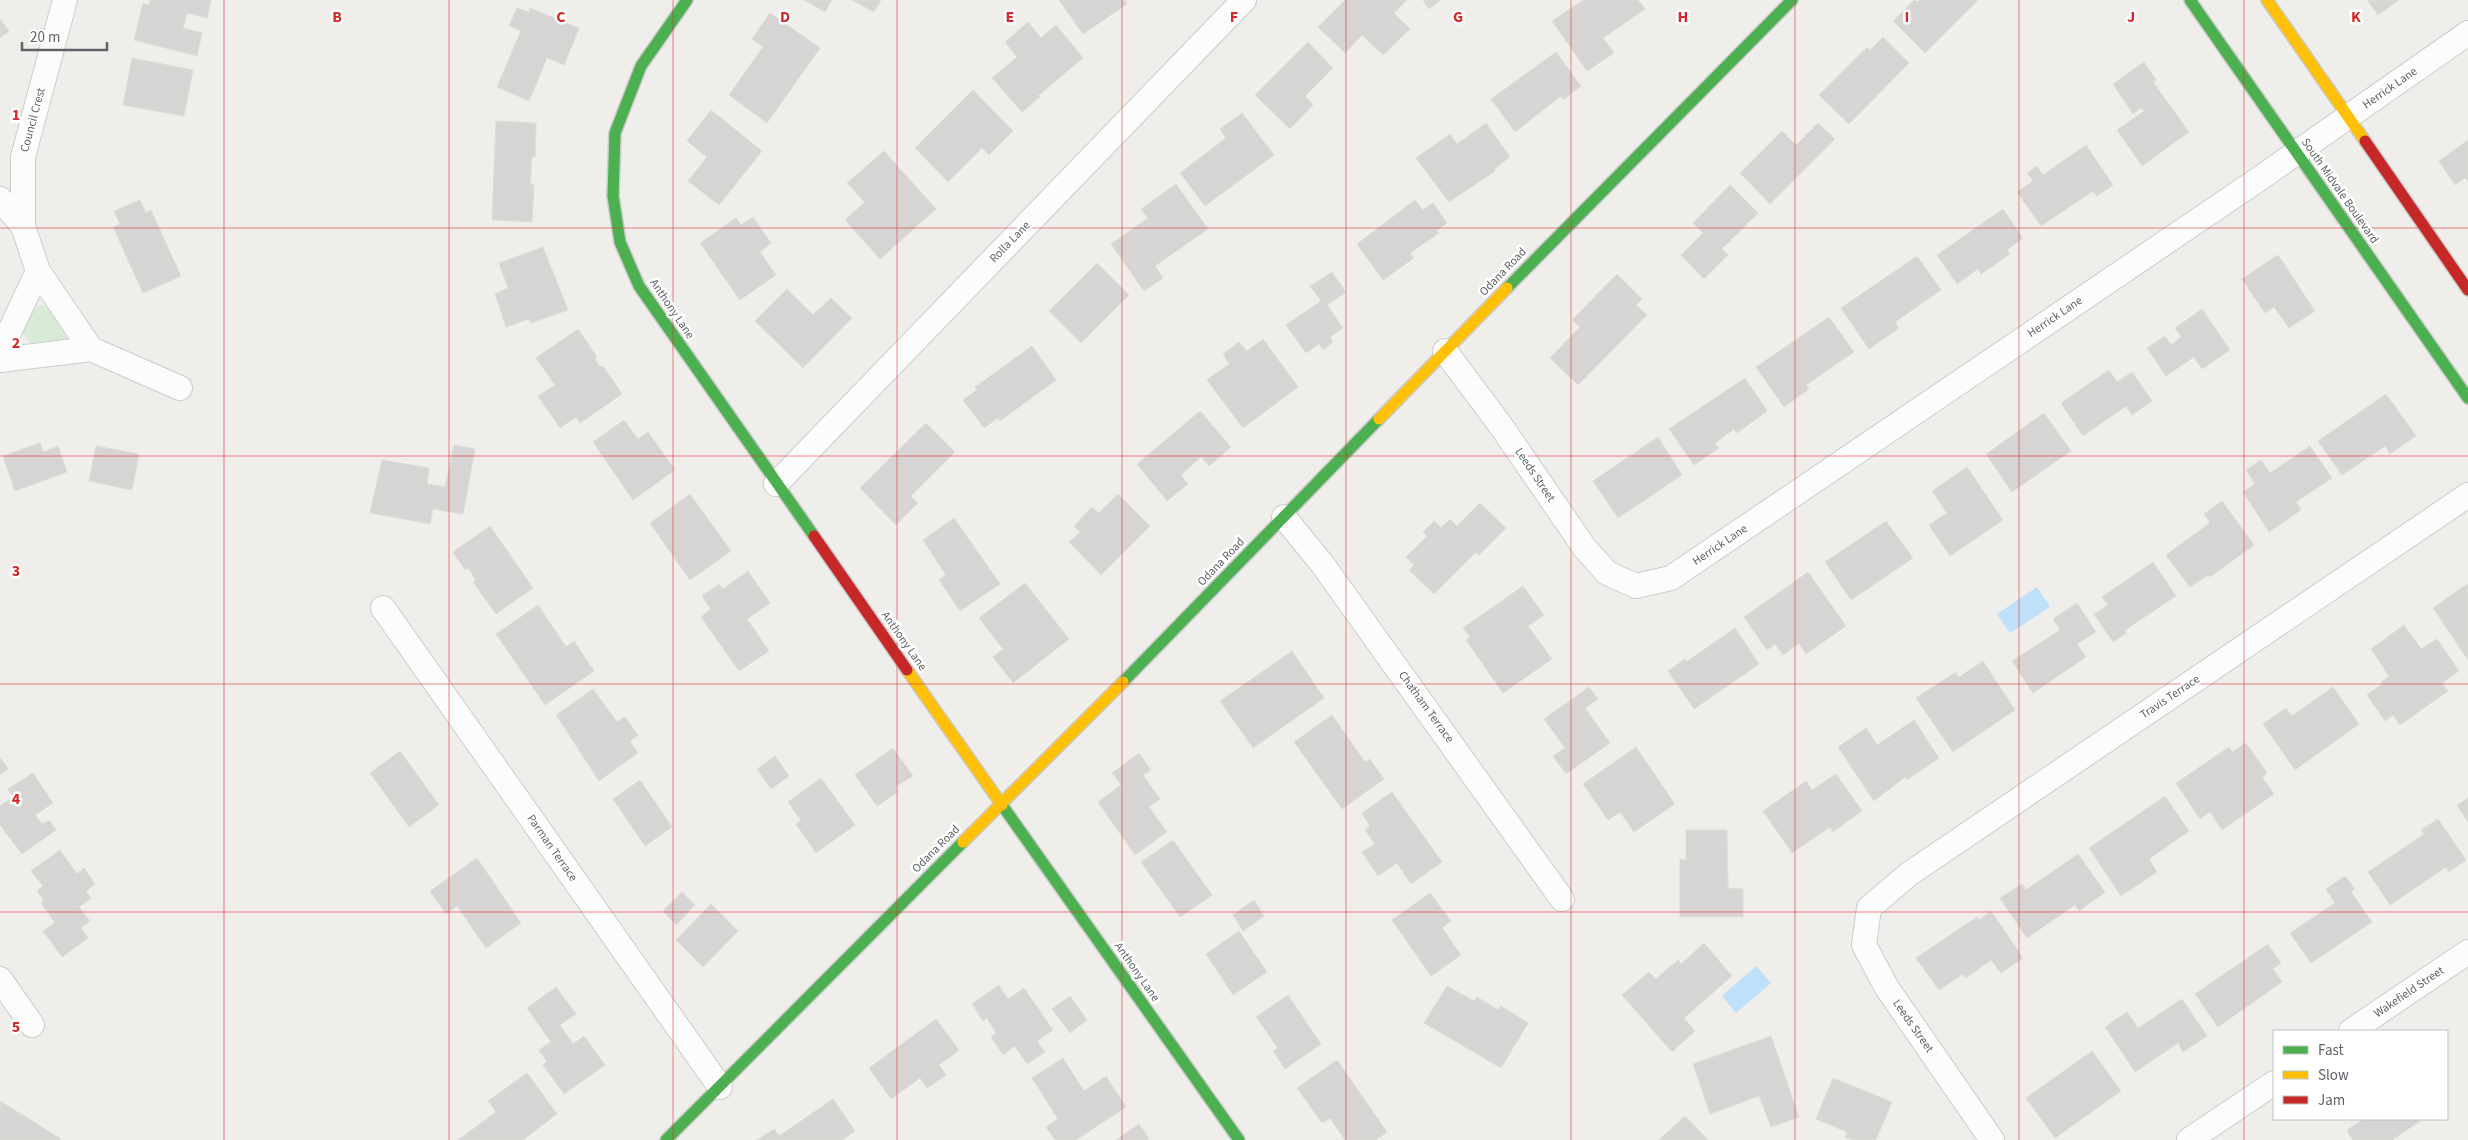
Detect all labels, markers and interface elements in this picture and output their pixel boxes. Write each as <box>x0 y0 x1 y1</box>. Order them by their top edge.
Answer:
text: B <box>332 6 342 28</box>
text: C <box>556 6 566 28</box>
text: D <box>780 6 790 28</box>
text: E <box>1006 6 1014 28</box>
text: F <box>1230 6 1238 28</box>
text: G <box>1453 6 1463 28</box>
text: H <box>1678 6 1688 28</box>
text: I <box>1905 6 1909 28</box>
text: J <box>2127 6 2135 28</box>
text: K <box>2351 6 2361 28</box>
scale bar <box>22 20 108 52</box>
text: 20 m <box>30 27 60 48</box>
street label: Herrick Lane <box>2359 63 2421 113</box>
street label: Council Crest <box>16 86 50 154</box>
text: 1 <box>12 104 20 126</box>
street label: South Midvale Boulevard <box>2297 135 2383 247</box>
street label: Rolla Lane <box>986 217 1034 267</box>
street label: Odana Road <box>1476 244 1530 300</box>
street label: Anthony Lane <box>646 276 698 342</box>
street label: Herrick Lane <box>2024 292 2086 342</box>
text: 2 <box>12 332 20 354</box>
street label: Leeds Street <box>1511 445 1559 505</box>
street label: Herrick Lane <box>1689 520 1751 570</box>
street label: Odana Road <box>1194 534 1248 590</box>
text: 3 <box>12 560 20 582</box>
street label: Anthony Lane <box>877 608 931 674</box>
street label: Chatham Terrace <box>1394 668 1458 746</box>
street label: Travis Terrace <box>2137 671 2203 723</box>
text: 4 <box>12 788 21 810</box>
street label: Parman Terrace <box>523 811 581 885</box>
street label: Odana Road <box>908 821 964 877</box>
street label: Anthony Lane <box>1110 939 1164 1005</box>
street label: Wakefield Street <box>2370 962 2448 1022</box>
street label: Leeds Street <box>1888 996 1938 1056</box>
text: 5 <box>12 1016 20 1038</box>
legend <box>2273 1030 2448 1120</box>
text: Fast <box>2318 1040 2344 1061</box>
text: Slow <box>2318 1065 2349 1086</box>
text: Jam <box>2318 1090 2345 1111</box>

